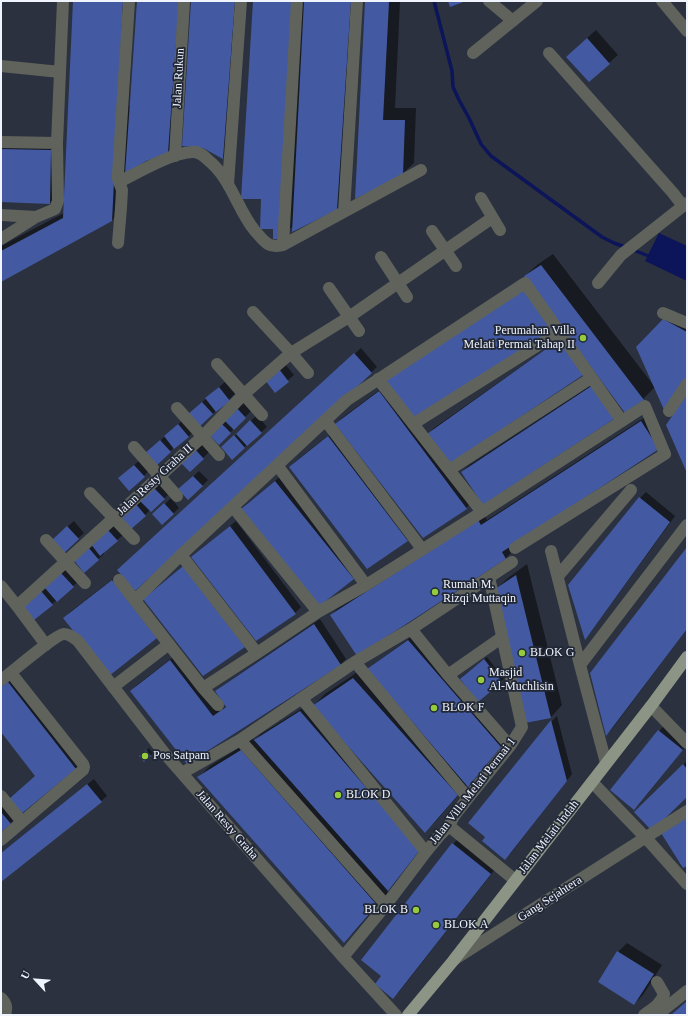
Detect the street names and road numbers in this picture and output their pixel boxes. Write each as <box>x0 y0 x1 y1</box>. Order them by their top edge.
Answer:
street label: Jalan Rukun <box>170 48 188 108</box>
street label: Jalan Resty Graha II <box>114 441 196 519</box>
street label: Jalan Villa Melati Permai 1 <box>427 735 519 847</box>
street label: Jalan Resty Graha <box>193 787 261 863</box>
street label: Jalan Melati Indah <box>516 797 582 877</box>
street label: Gang Sejahtera <box>515 873 585 925</box>

